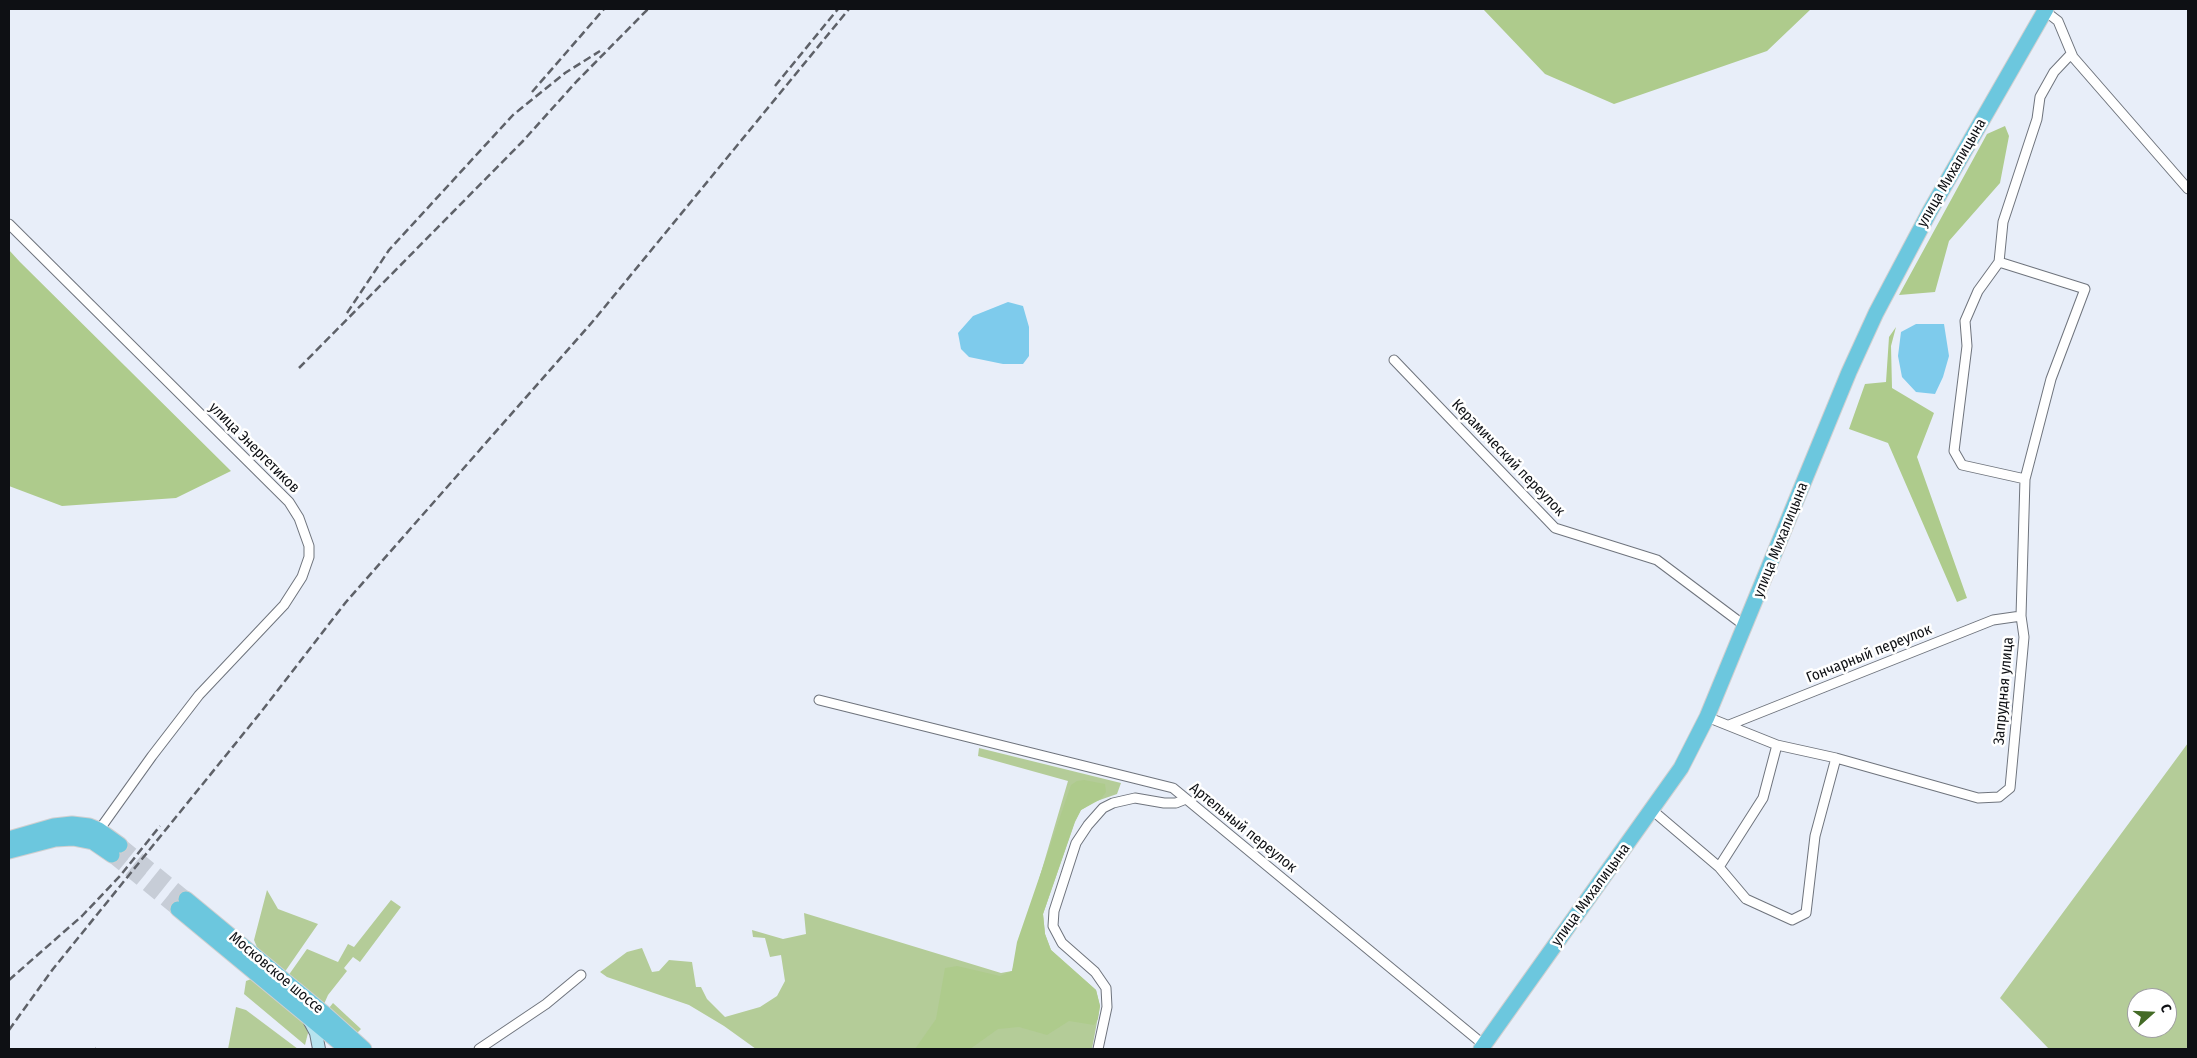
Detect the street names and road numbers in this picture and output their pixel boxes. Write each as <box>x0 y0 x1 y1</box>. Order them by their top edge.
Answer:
street label: улица Михалицына <box>1914 115 1990 231</box>
street label: Керамический переулок <box>1448 396 1568 520</box>
street label: улица Энергетиков <box>205 399 303 497</box>
street label: улица Михалицына <box>1750 480 1812 600</box>
street label: Гончарный переулок <box>1804 621 1934 687</box>
street label: Запрудная улица <box>1990 636 2018 746</box>
street label: Артельный переулок <box>1186 779 1300 877</box>
street label: улица Михалицына <box>1548 840 1634 950</box>
street label: Московское шоссе <box>225 928 327 1018</box>

